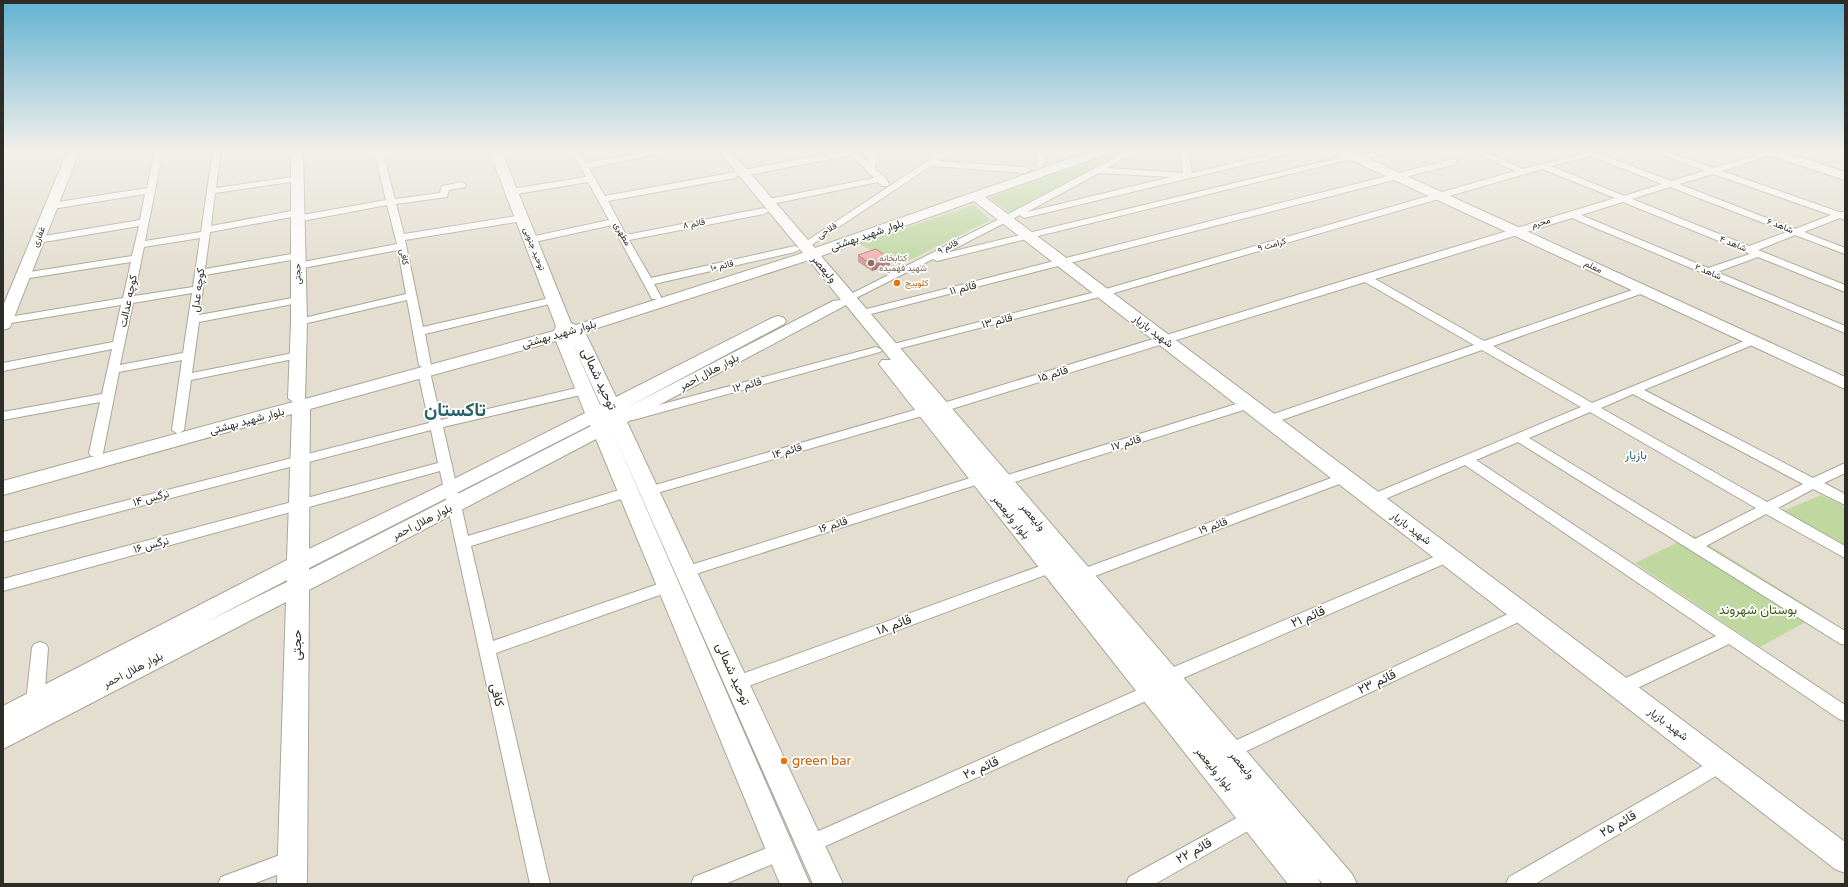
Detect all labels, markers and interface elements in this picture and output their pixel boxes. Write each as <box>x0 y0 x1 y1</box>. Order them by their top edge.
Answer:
street label: محرم <box>1530 215 1552 231</box>
street label: قائم ۸ <box>682 216 706 232</box>
street label: بلوار شهید بهشتی <box>829 216 905 254</box>
street label: شاهد ۶ <box>1765 216 1795 236</box>
street label: مطهری <box>611 220 633 248</box>
street label: فلاحی <box>815 221 839 241</box>
street label: غفاری <box>30 225 48 249</box>
street label: توحید جنوبی <box>521 226 547 272</box>
street label: شاهد ۴ <box>1718 234 1748 254</box>
street label: کرامت ۹ <box>1257 236 1287 254</box>
street label: قائم ۹ <box>936 237 960 257</box>
street label: کافی <box>397 248 411 266</box>
street label: ولیعصر <box>808 252 839 286</box>
place label: کتابخانه شهید فهمیده <box>879 253 927 274</box>
street label: قائم ۱۰ <box>709 258 735 274</box>
marker: کتابخانه شهید فهمیده <box>866 258 876 268</box>
street label: معلم <box>1582 258 1604 276</box>
street label: شاهد ۲ <box>1693 262 1723 282</box>
street label: حجتی <box>292 263 304 285</box>
street label: کوچه عدل <box>188 267 209 313</box>
street label: کوچه عدالت <box>116 274 141 329</box>
marker: کلوبیج <box>892 278 902 288</box>
place label: کلوبیج <box>905 278 928 289</box>
street label: قائم ۱۱ <box>948 278 978 299</box>
street label: قائم ۱۳ <box>980 311 1014 332</box>
street label: شهید بازیار <box>1130 311 1176 350</box>
street label: بلوار شهید بهشتی <box>520 317 598 351</box>
street label: توحید شمالی <box>578 345 620 413</box>
street label: بلوار هلال احمر <box>676 351 741 394</box>
street label: قائم ۱۵ <box>1036 363 1070 386</box>
street label: قائم ۱۲ <box>731 375 763 396</box>
district label: تاکستان <box>424 399 486 421</box>
street label: بلوار شهید بهشتی <box>208 405 286 437</box>
street label: قائم ۱۷ <box>1109 432 1143 455</box>
street label: قائم ۱۴ <box>771 441 804 462</box>
district label: بازیار <box>1624 448 1647 463</box>
street label: نرگس ۱۴ <box>131 487 171 509</box>
street label: بلوار ولیعصر <box>989 492 1033 542</box>
street label: ولیعصر <box>1018 500 1048 534</box>
street label: بلوار هلال احمر <box>389 501 454 543</box>
street label: شهید بازیار <box>1388 508 1434 547</box>
street label: قائم ۱۶ <box>817 514 849 537</box>
street label: قائم ۱۹ <box>1197 515 1229 538</box>
street label: نرگس ۱۶ <box>132 534 170 556</box>
park label: بوستان شهروند <box>1719 602 1797 618</box>
street label: قائم ۲۱ <box>1289 603 1328 631</box>
street label: قائم ۱۸ <box>874 611 914 639</box>
street label: حجتی <box>289 629 305 660</box>
street label: توحید شمالی <box>712 640 754 708</box>
street label: بلوار هلال احمر <box>100 649 165 691</box>
street label: قائم ۲۳ <box>1355 666 1399 698</box>
street label: کافی <box>487 682 507 708</box>
street label: شهید بازیار <box>1645 704 1691 743</box>
street label: بلوار ولیعصر <box>1192 744 1236 794</box>
street label: ولیعصر <box>1226 748 1257 782</box>
place label: green bar <box>792 753 852 769</box>
street label: قائم ۲۰ <box>961 753 1001 783</box>
marker: green bar <box>779 756 789 766</box>
street label: قائم ۲۵ <box>1597 807 1639 841</box>
street label: قائم ۲۲ <box>1173 835 1215 867</box>

